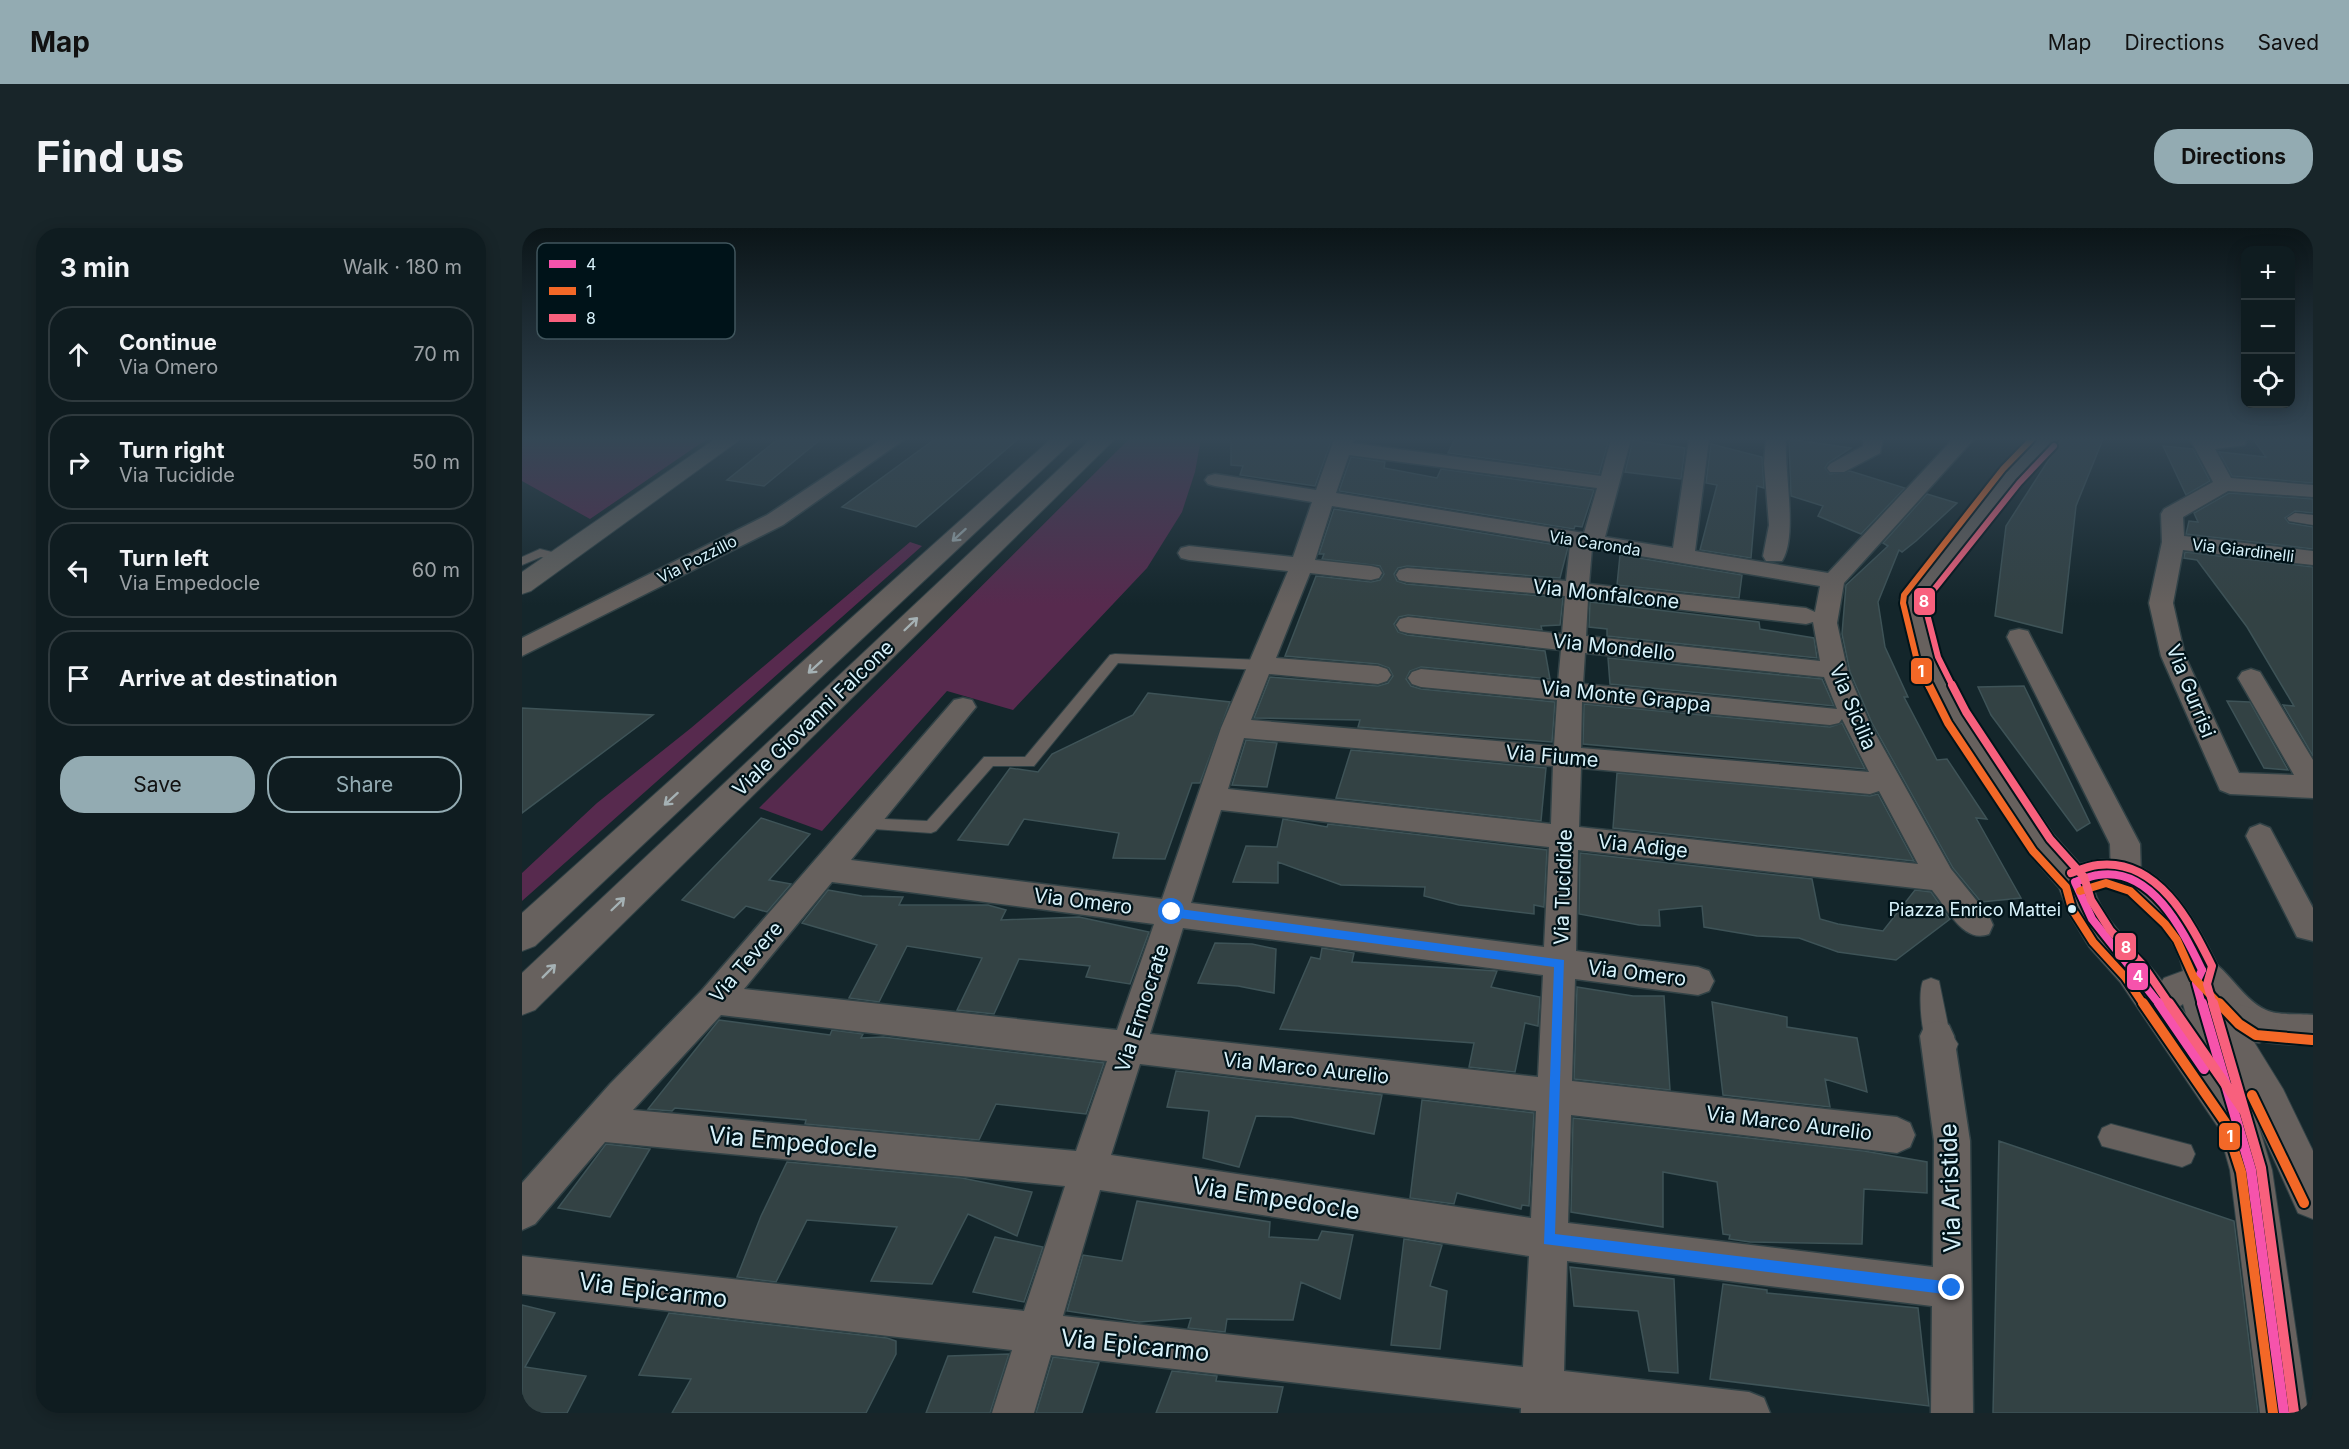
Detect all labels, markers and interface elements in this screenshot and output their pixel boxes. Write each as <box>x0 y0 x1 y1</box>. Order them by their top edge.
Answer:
text: Map <box>30 25 90 59</box>
text: Map <box>2048 30 2091 55</box>
text: Directions <box>2124 30 2225 55</box>
text: Saved <box>2258 30 2319 55</box>
button: Directions <box>2154 129 2313 184</box>
text: Find us <box>36 131 184 182</box>
legend <box>537 243 735 339</box>
map controls <box>2241 246 2295 408</box>
button: + <box>2241 246 2295 300</box>
text: 3 min <box>60 252 130 283</box>
text: 4 <box>586 254 596 274</box>
text: Walk · 180 m <box>343 255 462 279</box>
text: 1 <box>586 281 593 301</box>
button: − <box>2241 300 2295 354</box>
text: 8 <box>586 308 596 328</box>
text: Continue <box>119 329 217 355</box>
icon: ahead <box>62 338 95 371</box>
text: 70 m <box>413 342 460 366</box>
button: locate <box>2241 354 2295 408</box>
text: Via Omero <box>119 355 218 379</box>
text: Turn right <box>119 437 225 463</box>
icon: right <box>62 446 95 479</box>
text: 50 m <box>412 450 460 474</box>
text: Via Tucidide <box>119 463 235 487</box>
street label: Via Caronda <box>1548 526 1642 560</box>
one-way arrow <box>951 528 966 542</box>
street label: Via Pozzillo <box>654 530 740 588</box>
street label: Via Giardinelli <box>2191 534 2295 566</box>
text: Turn left <box>119 545 209 571</box>
icon: left <box>62 554 95 587</box>
text: 60 m <box>412 558 460 582</box>
text: Via Empedocle <box>119 571 260 595</box>
street label: Via Monfalcone <box>1531 574 1681 614</box>
line badge: 8 <box>1913 587 1936 616</box>
text: 8 <box>1919 591 1929 611</box>
one-way arrow <box>903 617 918 631</box>
street label: Via Mondello <box>1552 629 1676 665</box>
street label: Viale Giovanni Falcone <box>728 635 898 801</box>
street label: Via Gurrisi <box>2161 641 2221 741</box>
line badge: 1 <box>1910 657 1933 685</box>
one-way arrow <box>808 660 823 674</box>
street label: Via Sicilia <box>1824 661 1882 753</box>
text: 1 <box>1918 661 1924 681</box>
icon: arrive <box>62 662 95 695</box>
text: Arrive at destination <box>119 665 338 691</box>
street label: Via Monte Grappa <box>1540 675 1712 717</box>
street label: Via Fiume <box>1505 740 1599 772</box>
button: Save <box>60 756 255 813</box>
button: Share <box>267 756 462 813</box>
one-way arrow <box>664 791 679 805</box>
street label: Via Tucidide <box>1549 829 1577 945</box>
street label: Via Adige <box>1597 829 1689 863</box>
street label: Via Omero <box>1032 883 1134 919</box>
one-way arrow <box>610 897 625 911</box>
route start <box>1158 898 1184 924</box>
place label: Piazza Enrico Mattei <box>1889 899 2061 920</box>
marker: Piazza Enrico Mattei <box>2066 903 2078 915</box>
street label: Via Tevere <box>704 917 788 1007</box>
line badge: 8 <box>2114 932 2137 961</box>
text: 8 <box>2121 937 2131 957</box>
street label: Via Ermocrate <box>1110 941 1174 1075</box>
street label: Via Omero <box>1586 955 1688 991</box>
line badge: 4 <box>2126 962 2149 991</box>
one-way arrow <box>541 964 556 978</box>
text: 4 <box>2133 966 2144 986</box>
street label: Via Marco Aurelio <box>1222 1047 1390 1089</box>
street label: Via Marco Aurelio <box>1705 1101 1873 1145</box>
street label: Via Empedocle <box>707 1120 879 1164</box>
line badge: 1 <box>2218 1122 2241 1151</box>
street label: Via Aristide <box>1933 1123 1967 1253</box>
text: 1 <box>2227 1126 2233 1146</box>
street label: Via Empedocle <box>1190 1170 1362 1226</box>
street label: Via Epicarmo <box>577 1266 729 1314</box>
route end <box>1938 1274 1964 1300</box>
street label: Via Epicarmo <box>1059 1323 1211 1367</box>

